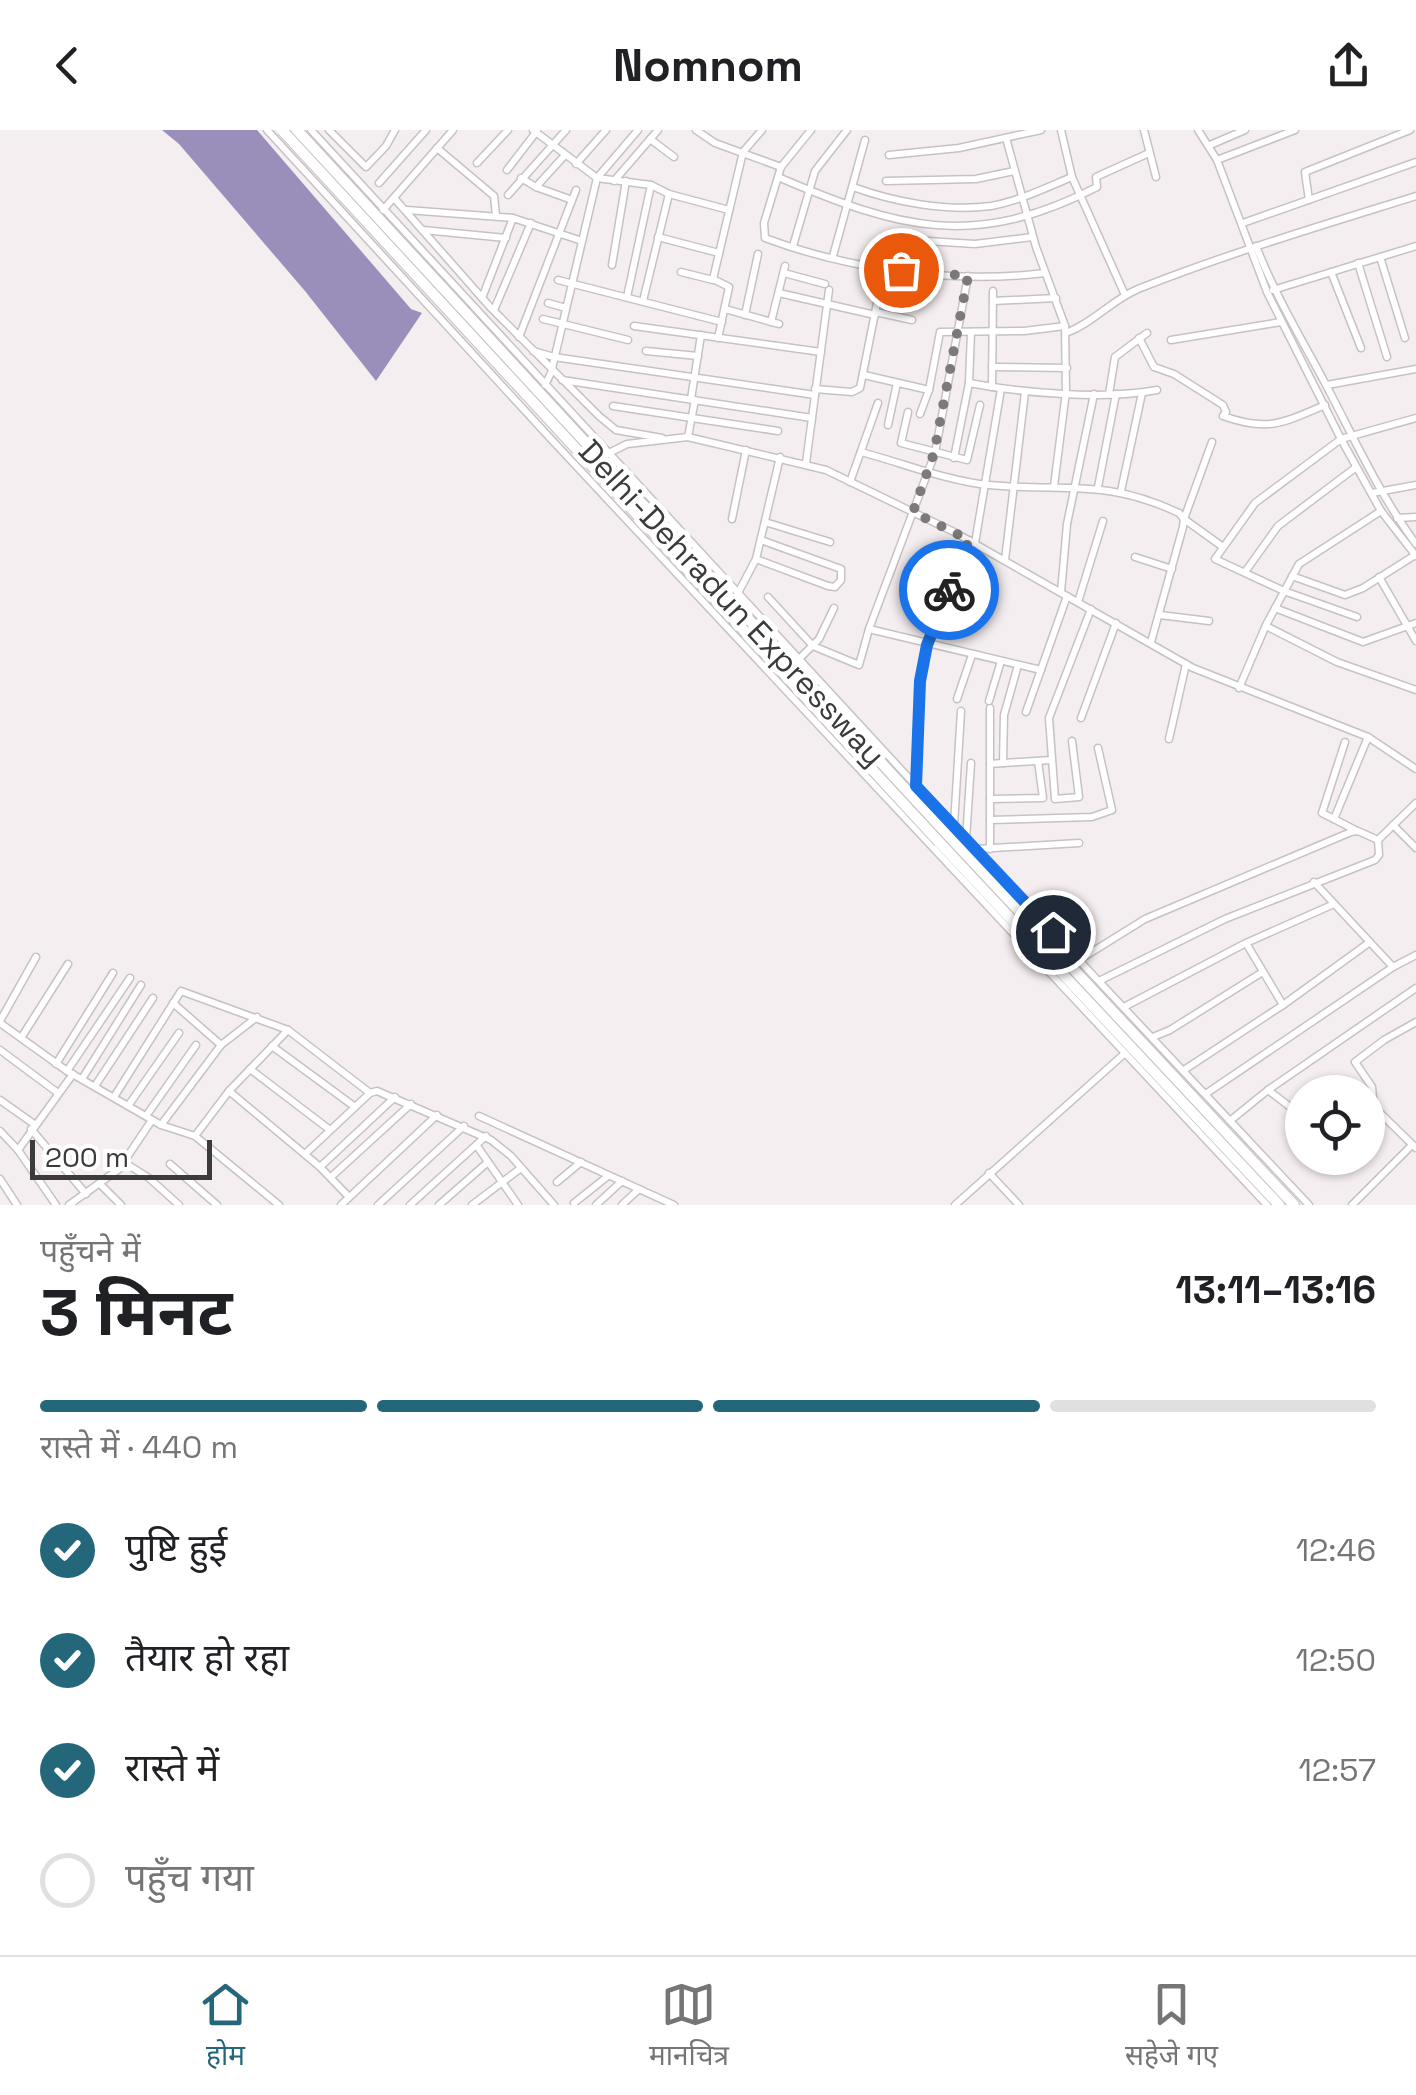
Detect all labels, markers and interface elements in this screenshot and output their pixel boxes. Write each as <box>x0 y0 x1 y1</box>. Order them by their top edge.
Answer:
text: Nomnom <box>613 37 803 94</box>
icon: back <box>40 38 95 93</box>
icon: share <box>1321 38 1376 93</box>
pin <box>859 228 944 313</box>
icon: bag <box>874 243 929 298</box>
street label: Delhi-Dehradun Expressway <box>570 431 894 775</box>
courier <box>899 540 999 640</box>
icon: bike <box>922 563 977 618</box>
pin <box>1011 890 1096 975</box>
icon: home <box>1026 905 1081 960</box>
map controls <box>1285 1075 1385 1175</box>
button: locate <box>1285 1075 1385 1175</box>
scale bar <box>30 1135 212 1180</box>
text: 200 m <box>45 1139 129 1175</box>
text: पहुँचने में <box>40 1231 141 1271</box>
text: 13:11–13:16 <box>1176 1266 1376 1314</box>
text: 3 मिनट <box>40 1271 232 1354</box>
text: रास्ते में · 440 m <box>40 1427 238 1467</box>
icon: check <box>40 1523 95 1578</box>
text: पुष्टि हुई <box>125 1524 227 1572</box>
text: 12:46 <box>1296 1530 1376 1570</box>
icon: check <box>40 1633 95 1688</box>
text: तैयार हो रहा <box>125 1634 289 1682</box>
text: 12:50 <box>1296 1640 1376 1680</box>
icon: check <box>40 1743 95 1798</box>
text: रास्ते में <box>125 1744 219 1792</box>
text: 12:57 <box>1298 1750 1376 1790</box>
text: पहुँच गया <box>125 1854 254 1902</box>
tab: होम <box>198 1977 253 2076</box>
tab: मानचित्र <box>649 1977 729 2076</box>
tab: सहेजे गए <box>1125 1977 1218 2076</box>

